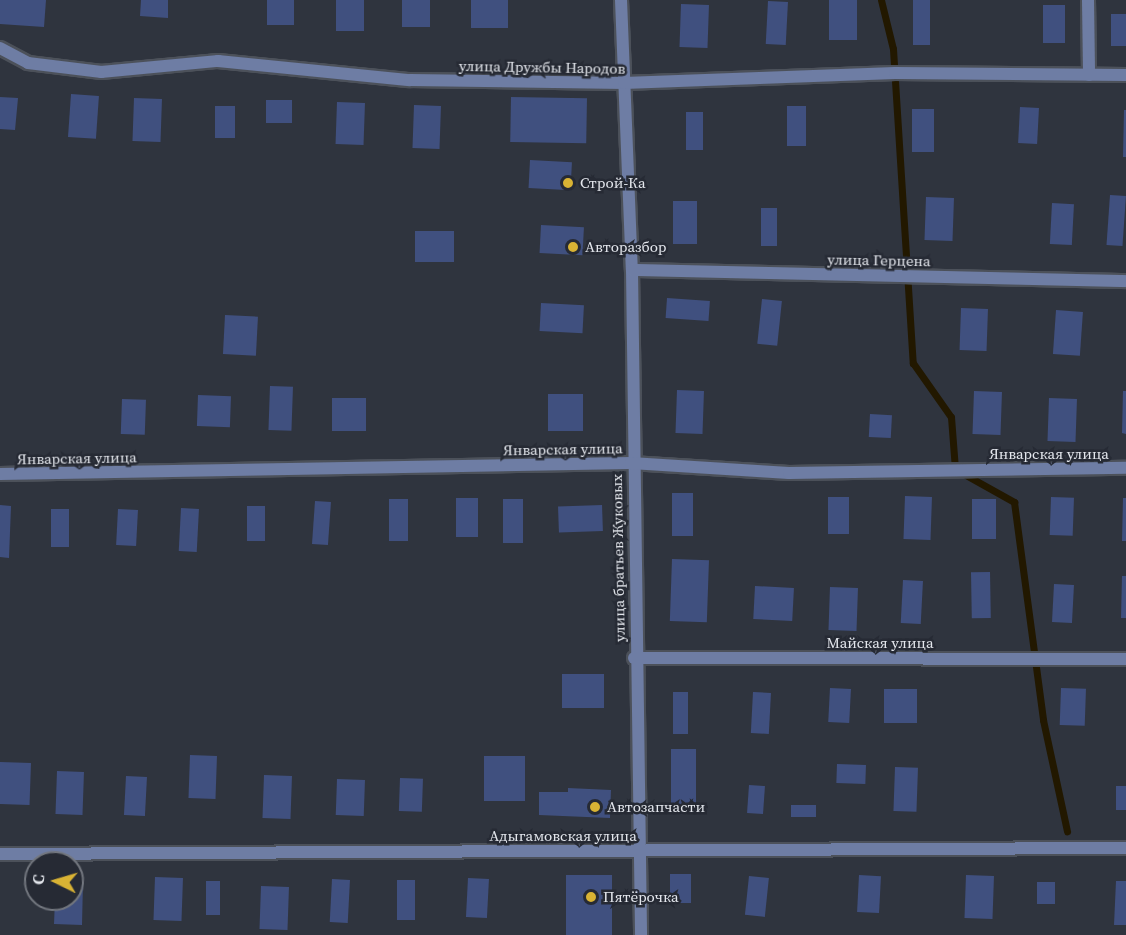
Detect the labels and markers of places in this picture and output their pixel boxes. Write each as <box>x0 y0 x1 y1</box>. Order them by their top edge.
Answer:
place label: Строй-Ка <box>580 174 646 192</box>
marker: Строй-Ка <box>561 176 575 190</box>
place label: Авторазбор <box>585 238 667 256</box>
marker: Авторазбор <box>566 240 580 254</box>
place label: Автозапчасти <box>607 798 705 816</box>
marker: Автозапчасти <box>588 800 602 814</box>
place label: Пятёрочка <box>603 888 679 906</box>
marker: Пятёрочка <box>584 890 598 904</box>

